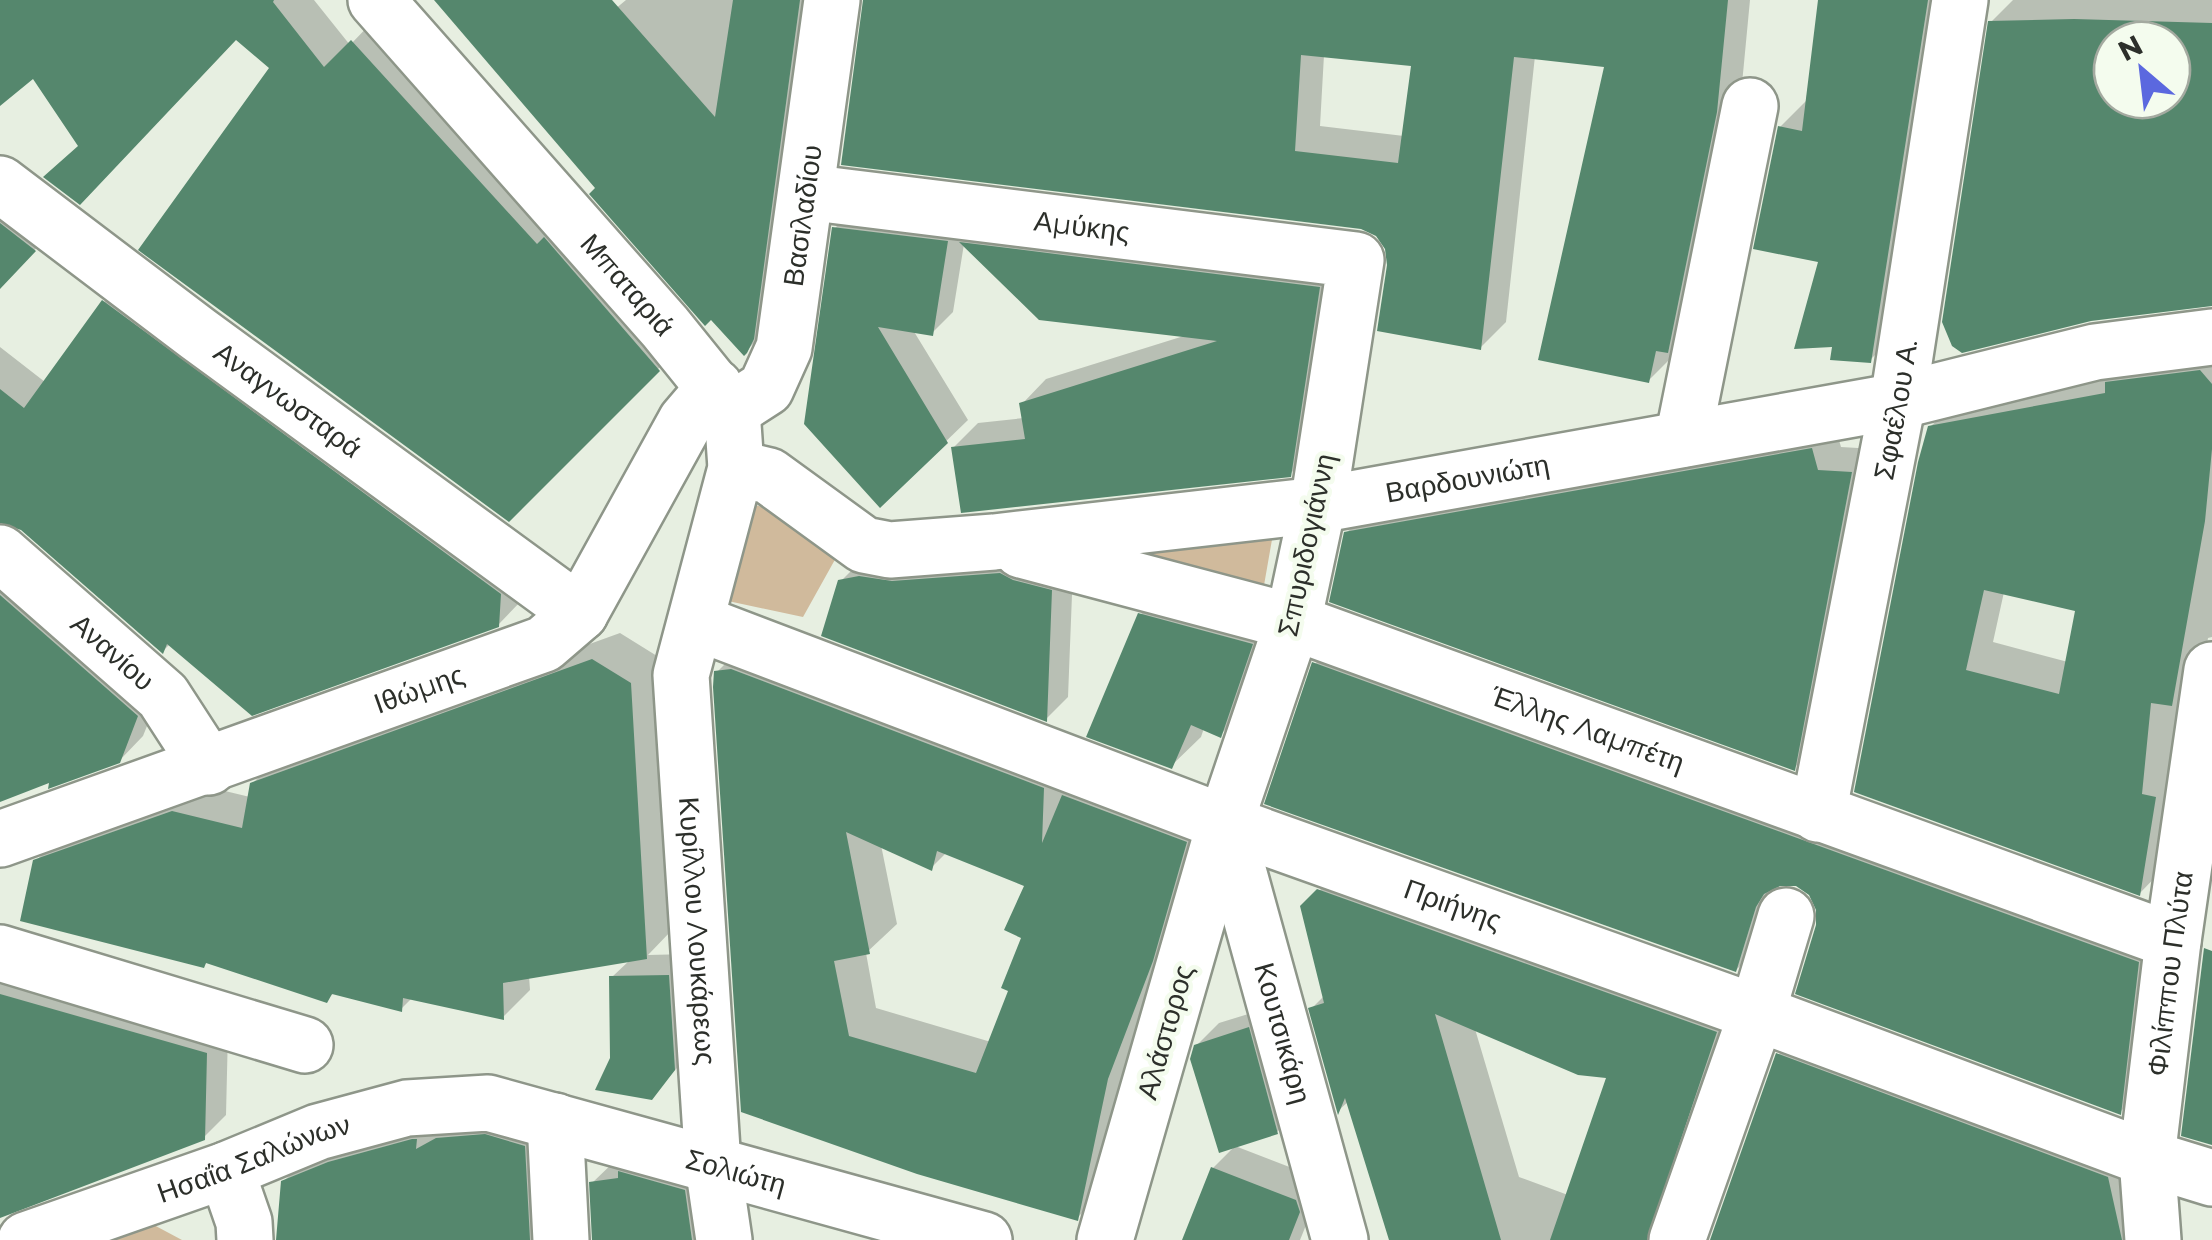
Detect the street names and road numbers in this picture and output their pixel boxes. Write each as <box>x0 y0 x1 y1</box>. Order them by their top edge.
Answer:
street label: Βασιλαδίου <box>776 143 829 289</box>
street label: Αμύκης <box>1032 203 1132 249</box>
street label: Μπαταριά <box>574 227 682 343</box>
street label: Αναγνωσταρά <box>208 335 369 465</box>
street label: Σφαέλου Α. <box>1866 337 1924 483</box>
street label: Βαρδουνιώτη <box>1383 447 1552 510</box>
street label: Σπυριδογιάννη <box>1270 450 1342 640</box>
street label: Ανανίου <box>64 606 161 698</box>
street label: Ιθώμης <box>369 657 469 721</box>
street label: Έλλης Λαμπέτη <box>1486 678 1689 779</box>
street label: Κυρίλλου Λουκάρεως <box>672 796 723 1066</box>
street label: Φιλίππου Πλύτα <box>2140 869 2200 1078</box>
street label: Πριήνης <box>1400 871 1506 937</box>
street label: Κουτσικάρη <box>1247 959 1319 1107</box>
street label: Αλάστορος <box>1130 961 1200 1103</box>
street label: Ησαΐα Σαλώνων <box>153 1107 354 1210</box>
street label: Σολιώτη <box>682 1141 790 1202</box>

